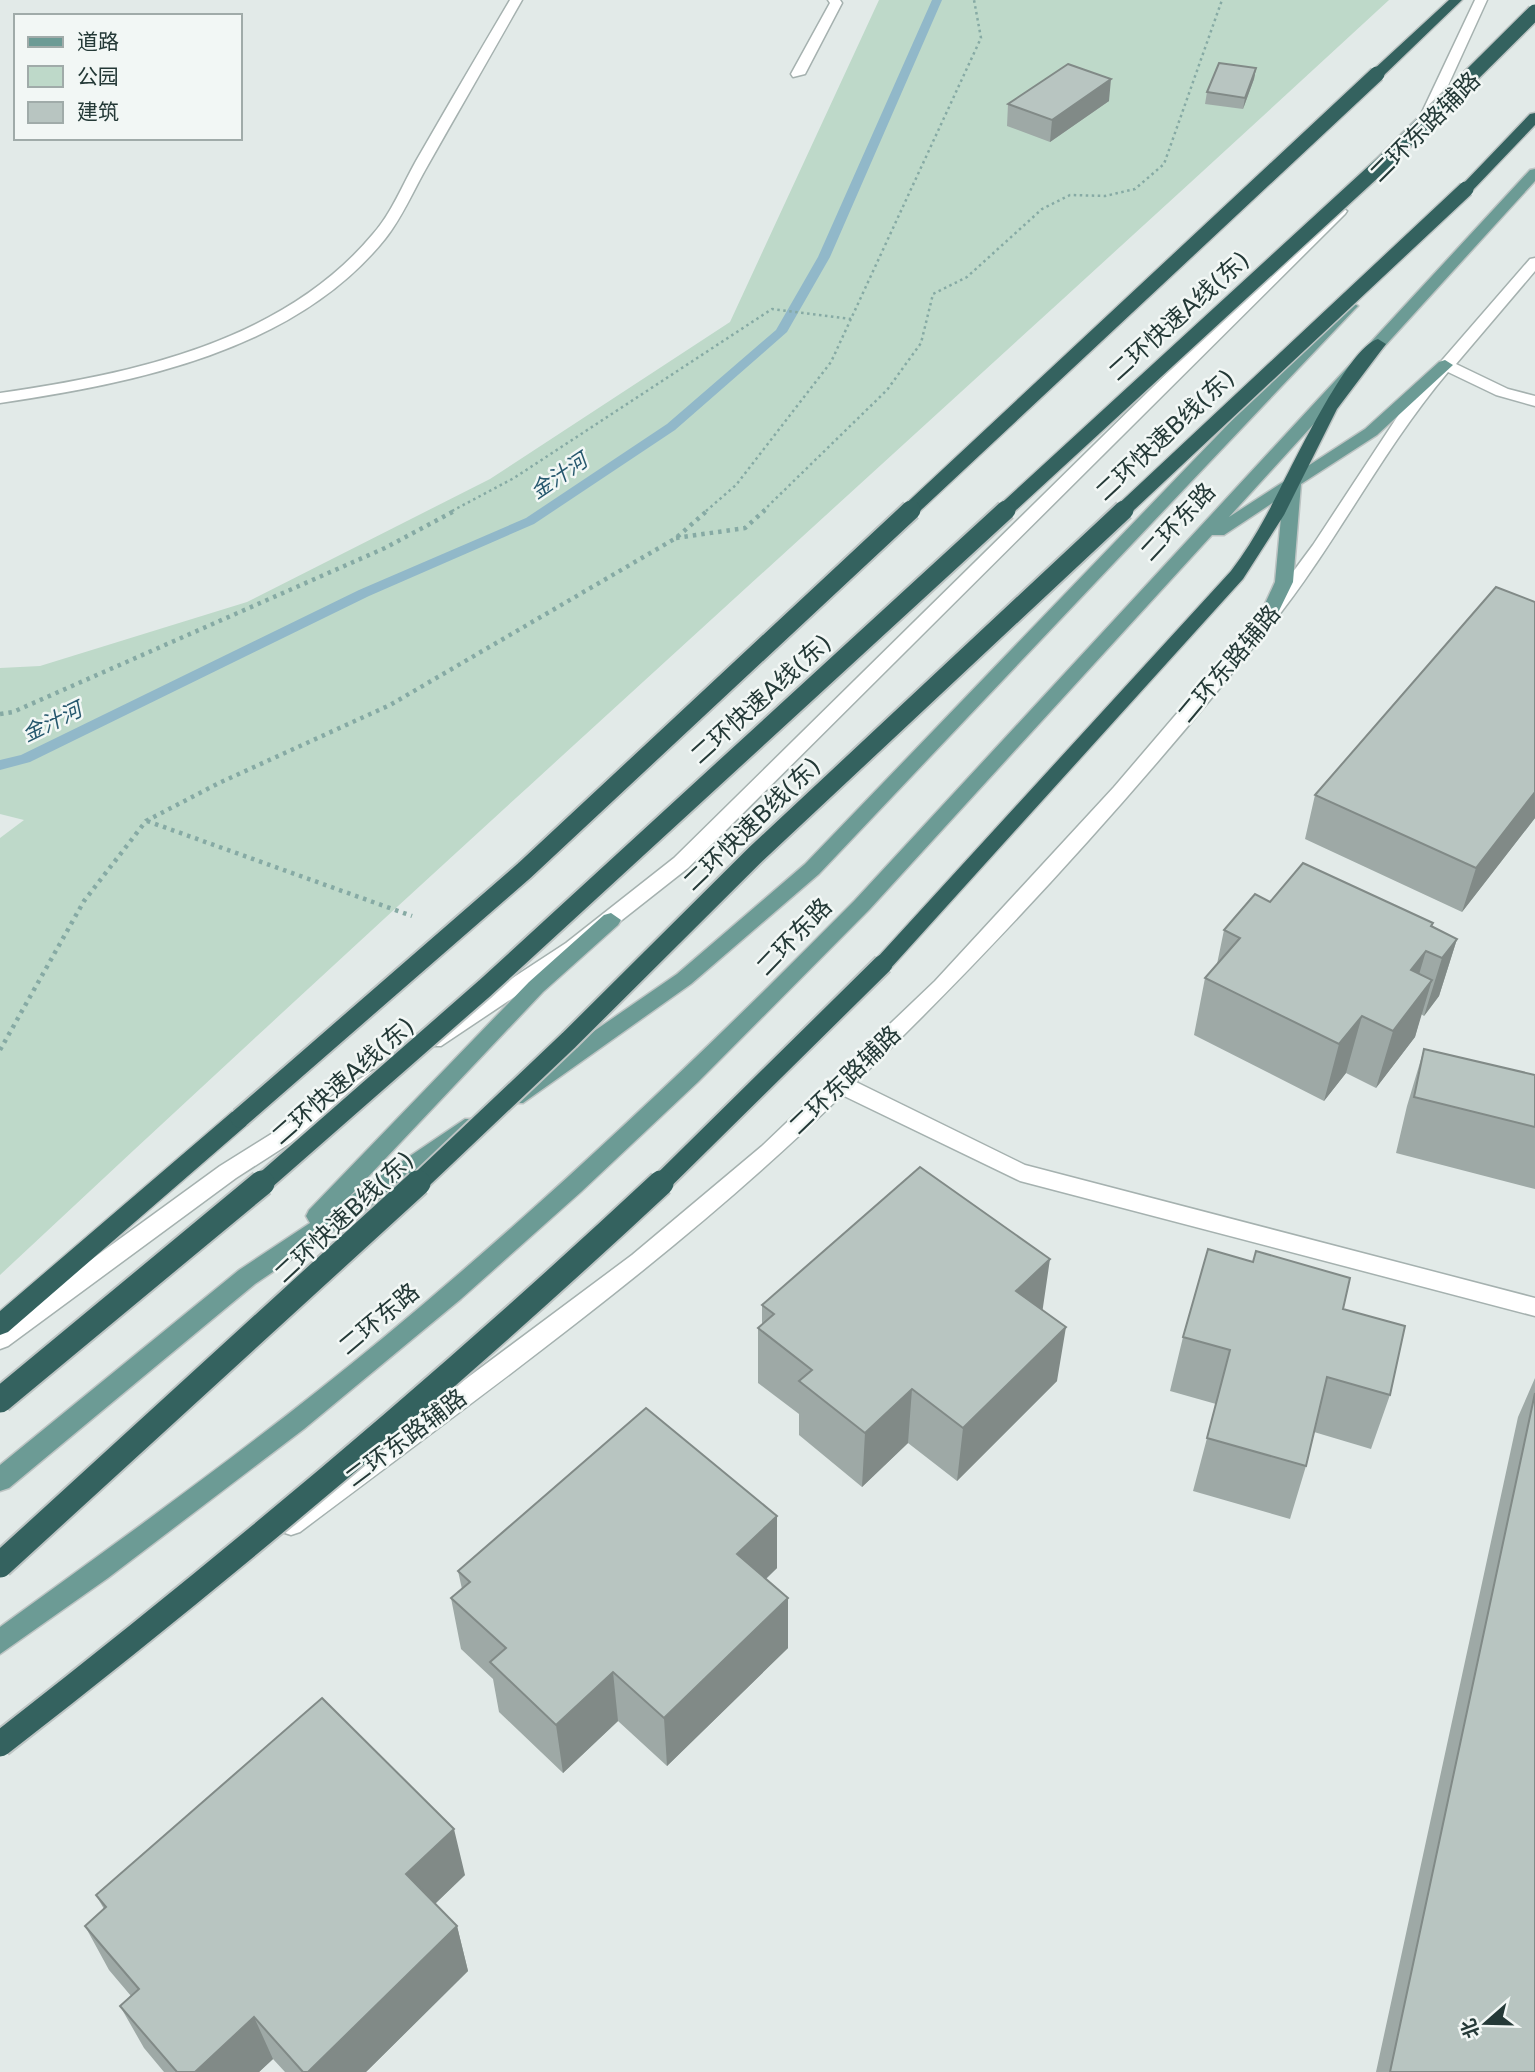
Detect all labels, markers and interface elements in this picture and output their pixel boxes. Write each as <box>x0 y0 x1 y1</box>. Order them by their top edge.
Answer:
legend <box>14 14 242 140</box>
text: 道路 <box>77 30 119 54</box>
text: 公园 <box>77 65 119 89</box>
street label: 二环东路辅路 <box>1364 66 1486 188</box>
text: 建筑 <box>77 100 119 124</box>
street label: 二环快速A线(东) <box>1103 246 1255 386</box>
street label: 二环快速B线(东) <box>1090 364 1240 506</box>
water label: 金汁河 <box>526 446 595 504</box>
street label: 二环东路 <box>1135 477 1221 567</box>
street label: 二环东路辅路 <box>1172 600 1286 728</box>
street label: 二环快速A线(东) <box>685 629 837 769</box>
water label: 金汁河 <box>18 696 89 747</box>
street label: 二环快速B线(东) <box>678 752 826 896</box>
street label: 二环东路 <box>751 893 837 981</box>
street label: 二环快速A线(东) <box>266 1012 420 1150</box>
street label: 二环东路辅路 <box>783 1020 907 1140</box>
street label: 二环快速B线(东) <box>269 1146 419 1288</box>
street label: 二环东路 <box>333 1277 425 1361</box>
street label: 二环东路辅路 <box>340 1383 472 1493</box>
north arrow <box>1451 1988 1521 2058</box>
text: 北 <box>1456 2016 1484 2042</box>

